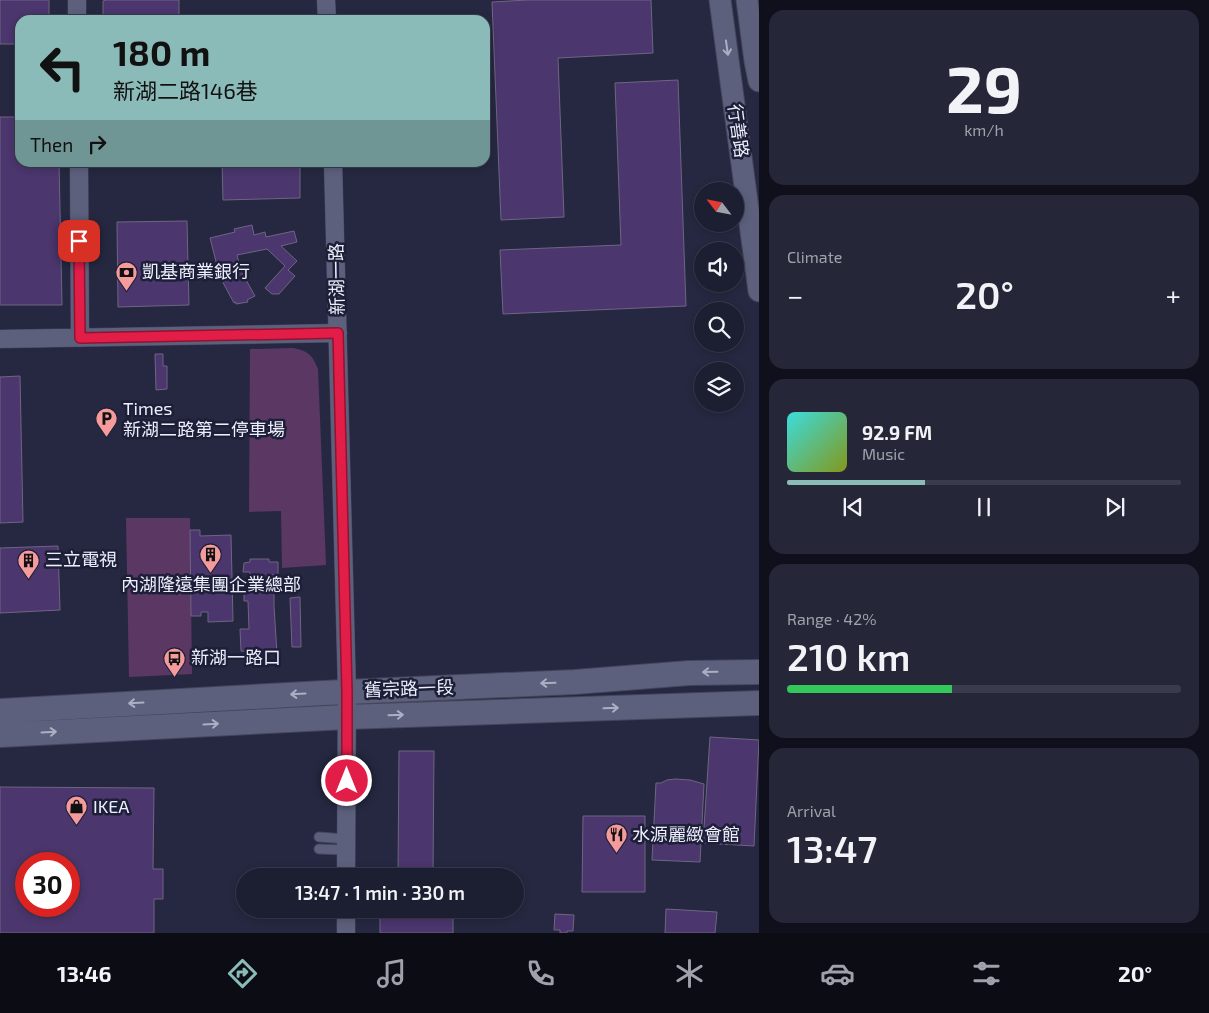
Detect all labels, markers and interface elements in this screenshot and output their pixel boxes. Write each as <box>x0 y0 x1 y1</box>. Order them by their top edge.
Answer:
text: 180 m <box>113 31 210 73</box>
icon: left <box>30 35 95 100</box>
one-way arrow <box>722 40 732 56</box>
text: 29 <box>946 48 1022 126</box>
text: 新湖二路146巷 <box>113 77 258 103</box>
street label: 行善路 <box>724 103 754 159</box>
text: km/h <box>964 120 1004 139</box>
icon: right <box>83 130 111 158</box>
text: Then <box>30 133 73 156</box>
north arrow <box>694 182 744 232</box>
map controls <box>694 182 744 412</box>
pin <box>58 220 100 262</box>
icon: arrive <box>65 227 93 255</box>
button: sound <box>694 242 744 292</box>
street label: 新湖一路 <box>324 243 348 315</box>
text: Climate <box>787 247 842 266</box>
bank icon: 凱基商業銀行 <box>114 260 138 291</box>
place label: 凱基商業銀行 <box>142 260 250 282</box>
text: 20° <box>955 271 1014 317</box>
text: − <box>787 278 803 312</box>
text: + <box>1166 278 1181 312</box>
button: search <box>694 302 744 352</box>
button: layers <box>694 362 744 412</box>
place label: Times 新湖二路第二停車場 <box>123 397 285 440</box>
parking icon: Times 新湖二路第二停車場 <box>95 407 119 438</box>
text: 92.9 FM <box>862 421 932 444</box>
text: Music <box>862 444 905 463</box>
icon: previous <box>839 493 867 521</box>
icon: pause <box>970 493 998 521</box>
icon: next <box>1101 493 1129 521</box>
building icon: 內湖隆遠集團企業總部 <box>199 543 223 574</box>
building icon: 三立電視 <box>17 548 41 579</box>
place label: 三立電視 <box>45 548 117 570</box>
place label: 內湖隆遠集團企業總部 <box>121 573 301 595</box>
text: Range · 42% <box>787 609 876 628</box>
text: 210 km <box>787 633 910 679</box>
bus stop icon: 新湖一路口 <box>163 646 187 677</box>
place label: 新湖一路口 <box>191 646 281 668</box>
one-way arrow <box>703 668 719 677</box>
street label: 舊宗路一段 <box>364 675 454 701</box>
one-way arrow <box>540 678 556 687</box>
one-way arrow <box>291 689 307 699</box>
one-way arrow <box>128 698 144 708</box>
one-way arrow <box>603 703 619 712</box>
one-way arrow <box>388 710 404 720</box>
one-way arrow <box>203 719 219 728</box>
one-way arrow <box>40 728 56 737</box>
position arrow <box>320 754 372 806</box>
shop icon: IKEA <box>65 795 89 826</box>
place label: IKEA <box>93 795 130 817</box>
text: Arrival <box>787 801 836 820</box>
restaurant icon: 水源麗緻會館 <box>604 823 628 854</box>
place label: 水源麗緻會館 <box>632 823 740 845</box>
text: 13:47 <box>787 825 877 871</box>
speed limit sign: 30 <box>15 852 80 917</box>
text: 13:47 · 1 min · 330 m <box>295 881 465 904</box>
icon: directions <box>225 956 260 991</box>
icon: music <box>374 956 409 991</box>
icon: phone <box>523 956 558 991</box>
icon: climate <box>672 956 707 991</box>
icon: car <box>820 956 855 991</box>
icon: filters <box>969 956 1004 991</box>
text: 13:46 <box>57 960 112 986</box>
text: 20° <box>1118 960 1152 986</box>

